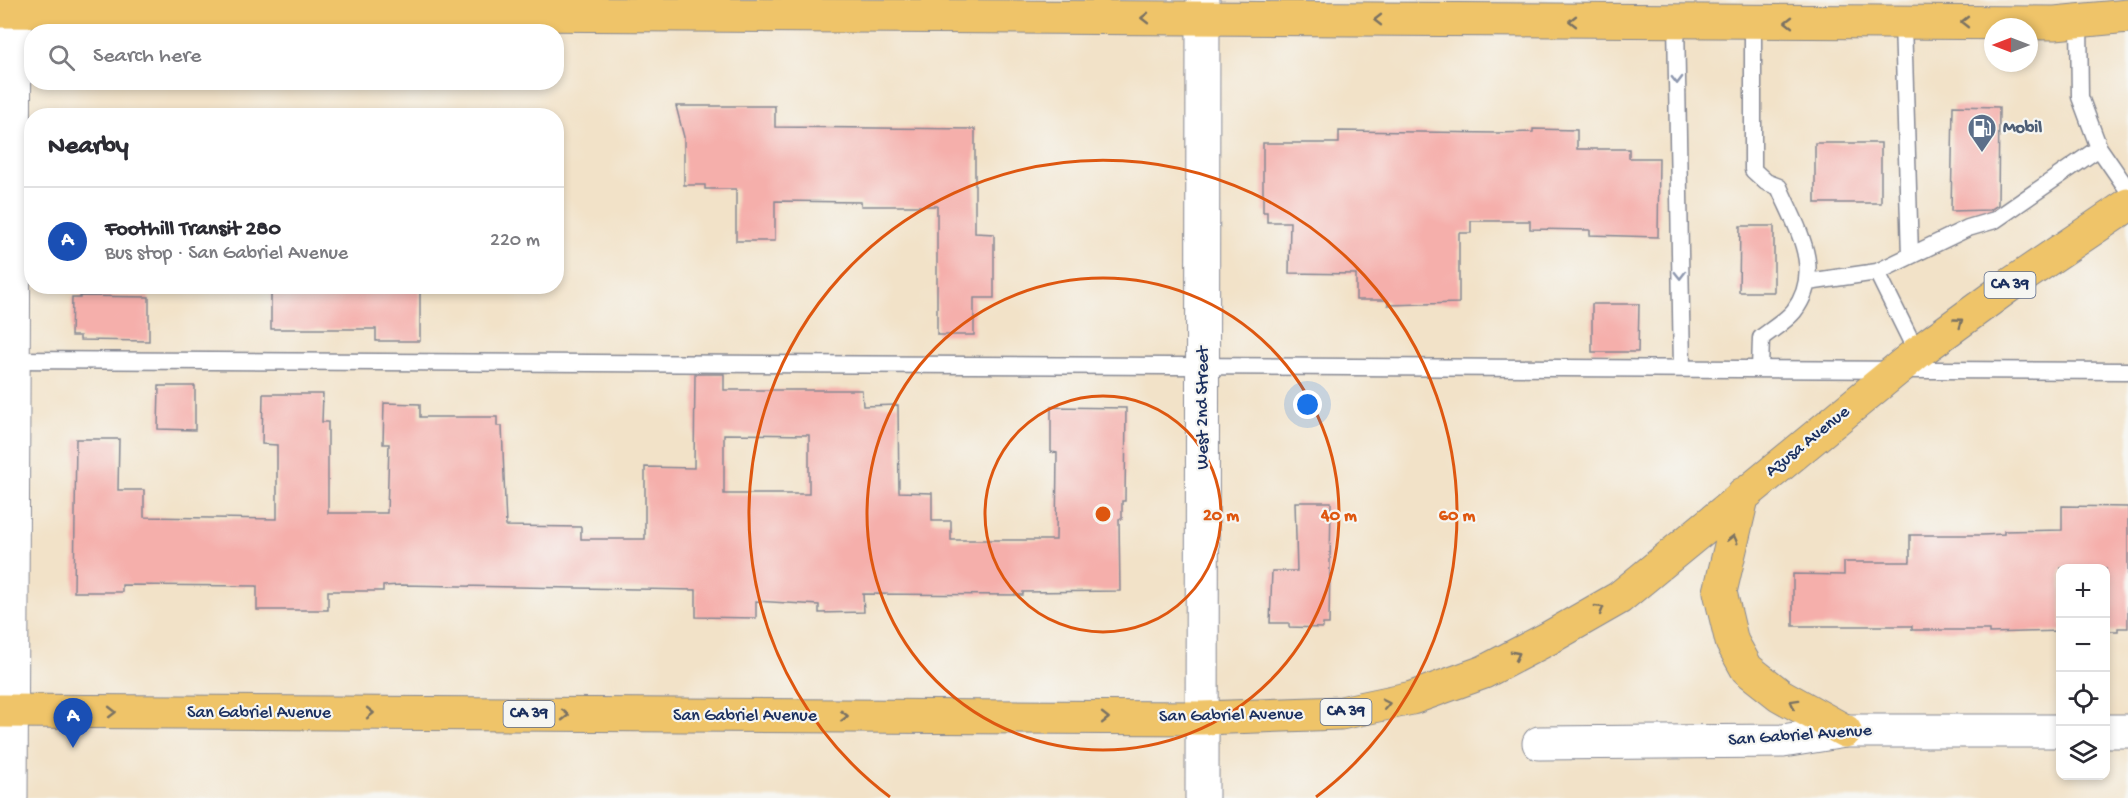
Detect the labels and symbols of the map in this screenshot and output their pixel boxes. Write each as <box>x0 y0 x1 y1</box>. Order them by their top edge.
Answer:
one-way arrow <box>1140 12 1149 24</box>
one-way arrow <box>1373 14 1382 26</box>
one-way arrow <box>1568 15 1577 27</box>
one-way arrow <box>1784 16 1793 28</box>
one-way arrow <box>1960 16 1969 28</box>
north arrow <box>1984 18 2038 72</box>
one-way arrow <box>1671 75 1683 84</box>
fuel station icon: Mobil <box>1966 112 1998 154</box>
place label: Mobil <box>2003 118 2042 139</box>
one-way arrow <box>1674 270 1687 279</box>
road number: CA 39 <box>1984 272 2036 298</box>
one-way arrow <box>1953 318 1964 329</box>
street label: West 2nd Street <box>1193 345 1214 470</box>
your location <box>1293 390 1322 419</box>
street label: Azusa Avenue <box>1762 401 1855 482</box>
centre of rings <box>1093 504 1113 524</box>
text: 20 m <box>1203 506 1239 527</box>
text: 40 m <box>1320 506 1357 527</box>
text: 60 m <box>1439 506 1475 527</box>
one-way arrow <box>1725 534 1738 544</box>
one-way arrow <box>1594 604 1604 616</box>
one-way arrow <box>1510 651 1521 662</box>
pin: A <box>54 698 92 748</box>
one-way arrow <box>1381 698 1391 711</box>
road number: CA 39 <box>1320 699 1372 725</box>
one-way arrow <box>1789 699 1800 710</box>
road number: CA 39 <box>504 701 554 727</box>
street label: San Gabriel Avenue <box>187 703 332 724</box>
street label: San Gabriel Avenue <box>1159 704 1304 728</box>
one-way arrow <box>108 706 117 718</box>
street label: San Gabriel Avenue <box>673 706 818 727</box>
one-way arrow <box>366 707 375 720</box>
one-way arrow <box>561 709 570 721</box>
one-way arrow <box>840 710 849 723</box>
one-way arrow <box>1101 712 1110 724</box>
street label: San Gabriel Avenue <box>1727 720 1873 751</box>

